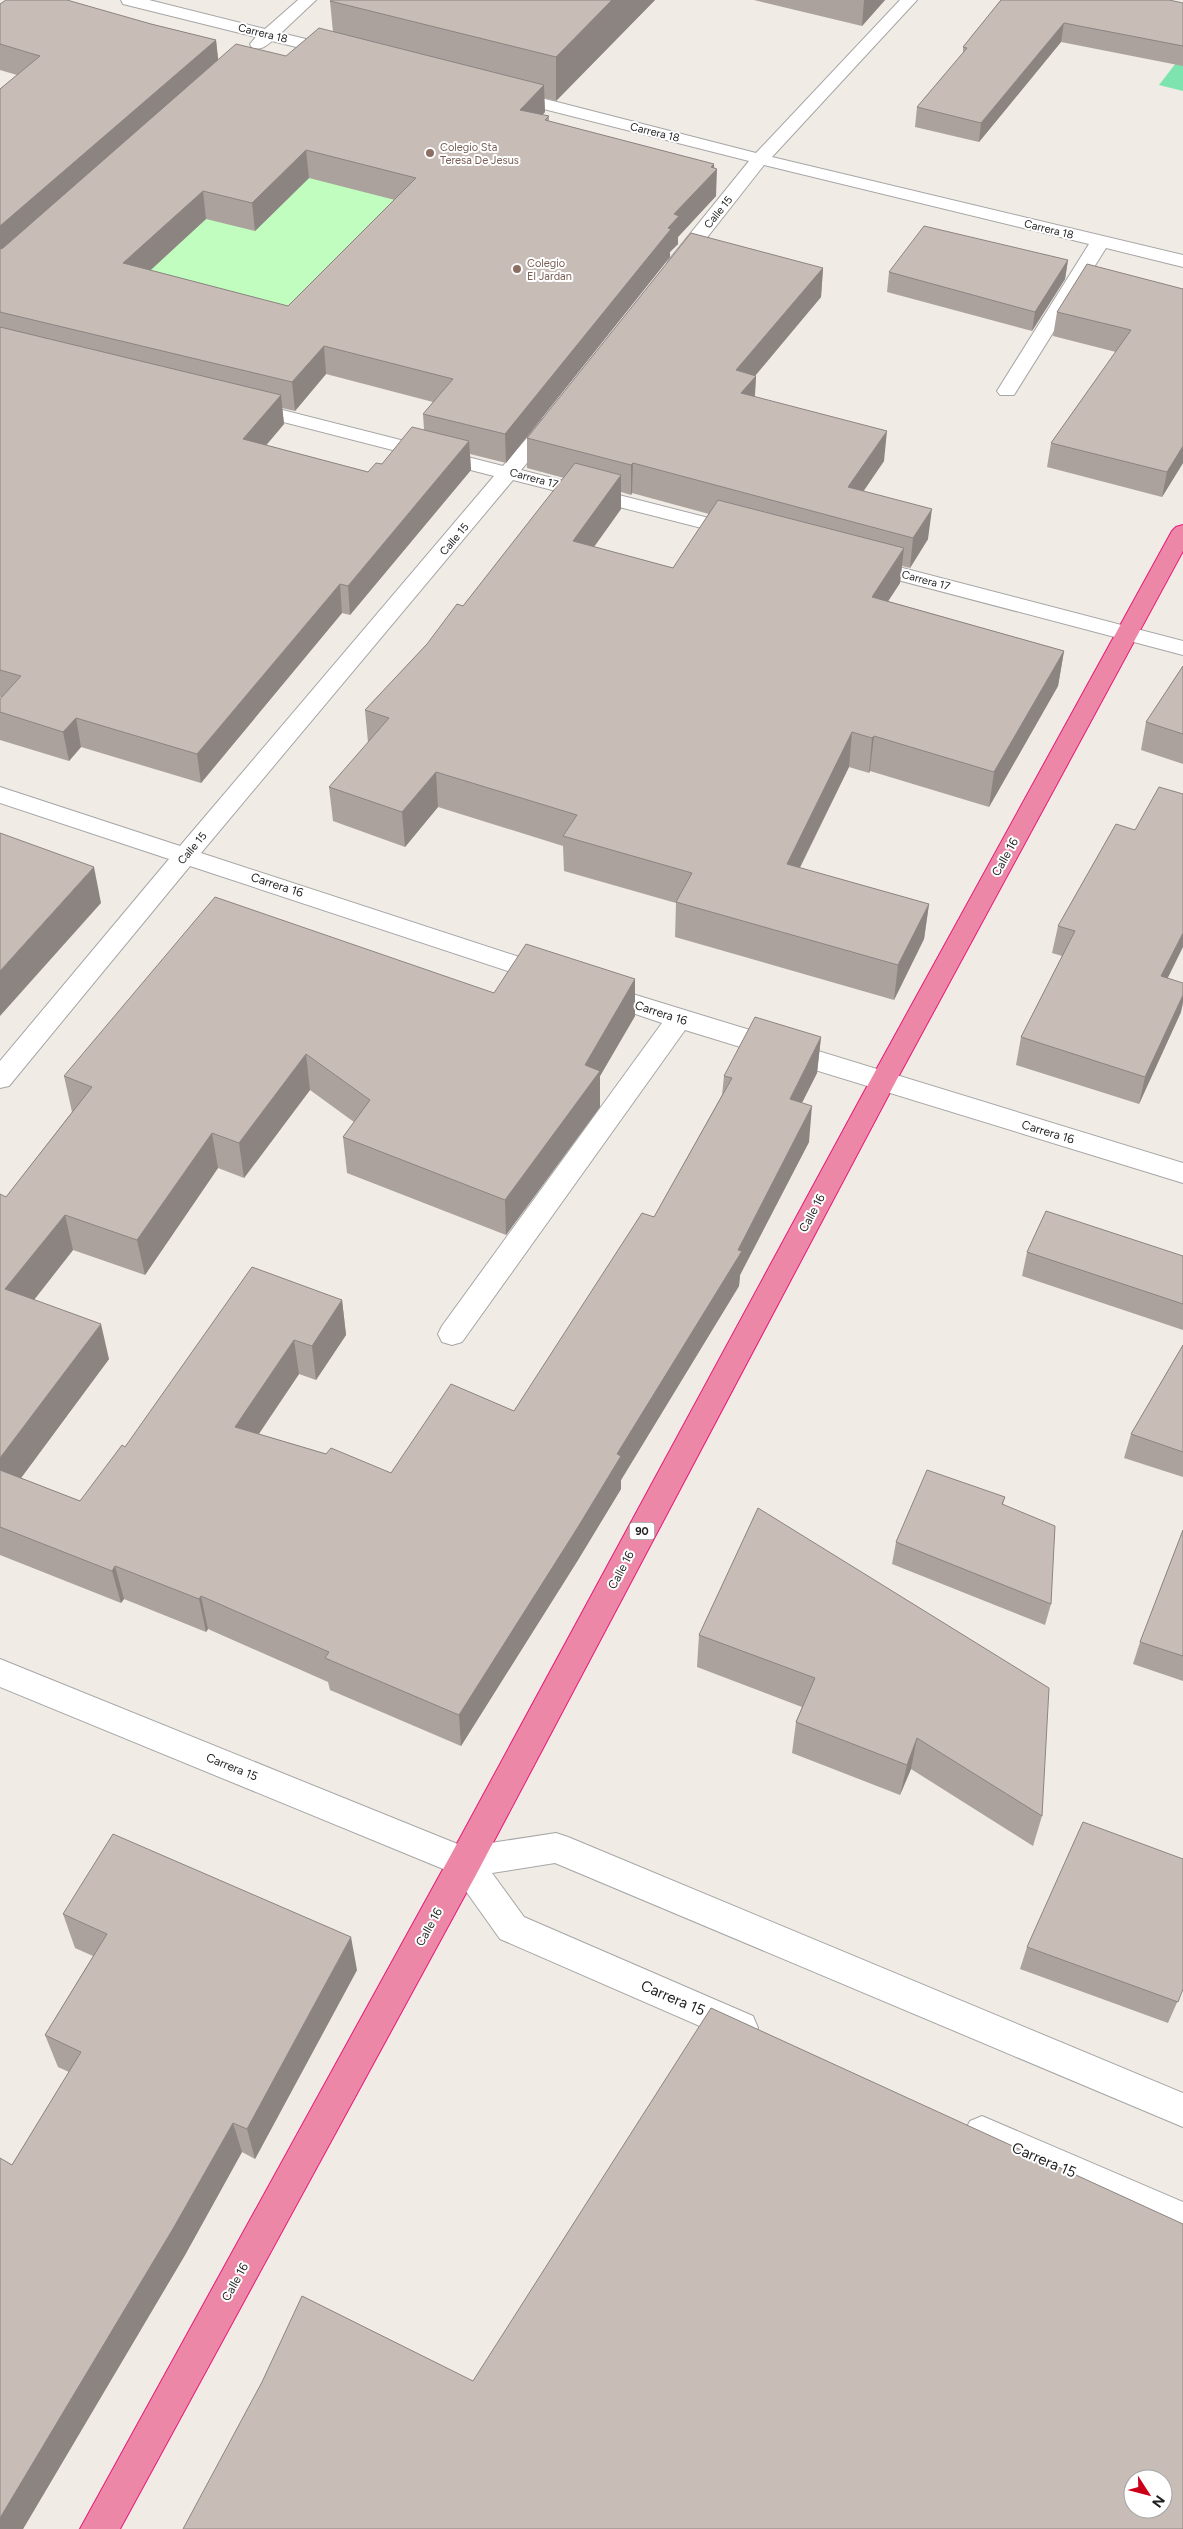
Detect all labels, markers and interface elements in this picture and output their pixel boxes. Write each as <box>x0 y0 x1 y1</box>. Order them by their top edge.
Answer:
street label: Carrera 18 <box>237 21 289 46</box>
street label: Carrera 18 <box>629 120 681 145</box>
place label: Colegio Sta Teresa De Jesus <box>440 141 519 167</box>
marker: Colegio Sta Teresa De Jesus <box>424 147 436 159</box>
street label: Calle 15 <box>701 193 735 231</box>
street label: Carrera 18 <box>1023 217 1075 242</box>
place label: Colegio El Jardan <box>527 257 572 283</box>
marker: Colegio El Jardan <box>511 263 523 275</box>
street label: Carrera 17 <box>508 466 560 491</box>
street label: Calle 15 <box>437 521 472 558</box>
street label: Carrera 17 <box>900 568 952 593</box>
street label: Calle 15 <box>175 830 210 867</box>
street label: Calle 16 <box>989 835 1021 878</box>
street label: Carrera 16 <box>249 870 305 900</box>
street label: Carrera 16 <box>633 998 689 1028</box>
street label: Carrera 16 <box>1020 1117 1076 1147</box>
street label: Calle 16 <box>796 1191 828 1235</box>
road number: 90 <box>630 1522 654 1540</box>
street label: Calle 16 <box>605 1548 637 1592</box>
street label: Carrera 15 <box>204 1750 260 1784</box>
street label: Calle 16 <box>413 1905 445 1948</box>
street label: Carrera 15 <box>638 1976 708 2020</box>
street label: Carrera 15 <box>1009 2138 1079 2182</box>
street label: Calle 16 <box>219 2260 251 2303</box>
north arrow <box>1123 2469 1173 2519</box>
text: N <box>1148 2492 1168 2511</box>

